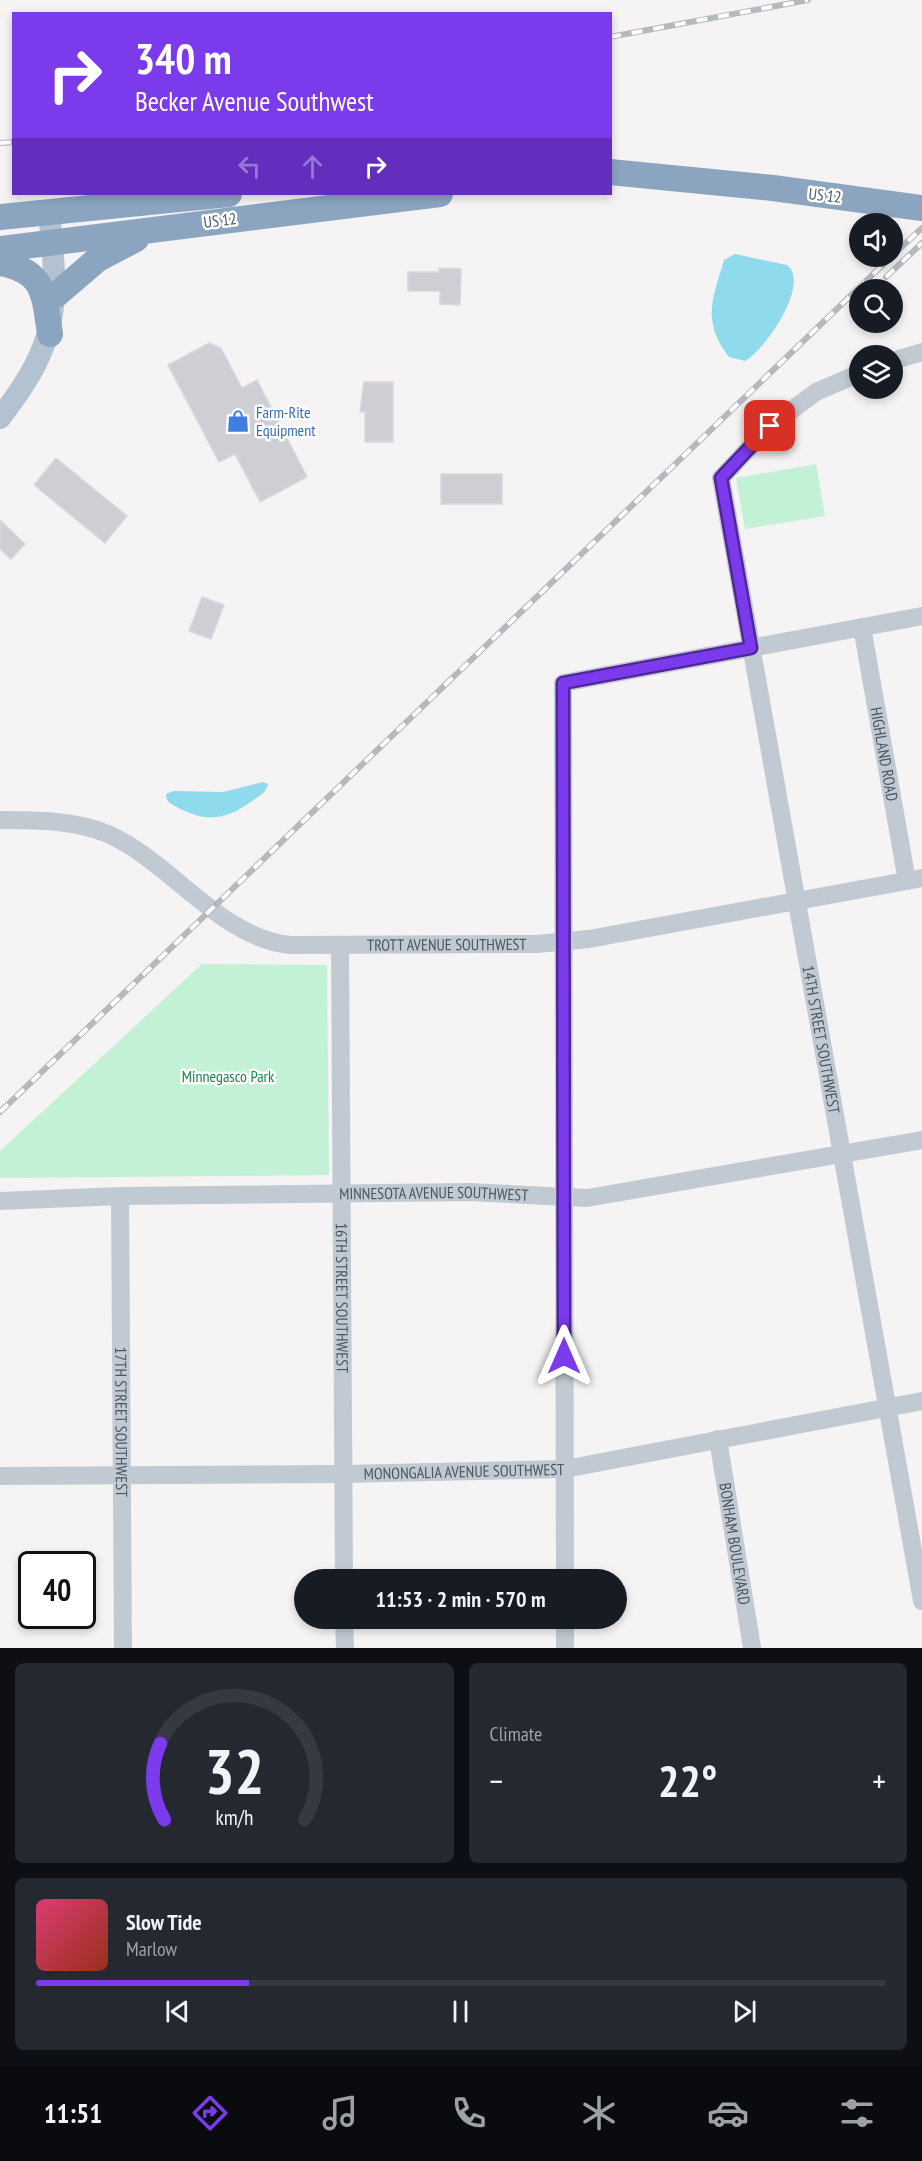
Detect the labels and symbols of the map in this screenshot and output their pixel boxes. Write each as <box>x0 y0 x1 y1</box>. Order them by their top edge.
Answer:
street label: US 12 <box>807 183 843 207</box>
street label: US 12 <box>202 208 238 232</box>
pin <box>744 400 795 451</box>
place label: Farm-Rite Equipment <box>256 402 316 440</box>
shop icon: Farm-Rite Equipment <box>225 408 251 434</box>
street label: HIGHLAND ROAD <box>866 705 903 803</box>
street label: TROTT AVENUE SOUTHWEST <box>367 934 527 955</box>
street label: 14TH STREET SOUTHWEST <box>798 964 845 1115</box>
park label: Minnegasco Park <box>182 1066 275 1086</box>
street label: MINNESOTA AVENUE SOUTHWEST <box>339 1182 529 1205</box>
street label: 16TH STREET SOUTHWEST <box>332 1223 353 1373</box>
position arrow <box>532 1324 596 1388</box>
street label: 17TH STREET SOUTHWEST <box>111 1347 132 1497</box>
street label: MONONGALIA AVENUE SOUTHWEST <box>363 1459 565 1484</box>
street label: BONHAM BOULEVARD <box>715 1481 755 1606</box>
speed limit sign: 40 <box>18 1551 96 1629</box>

